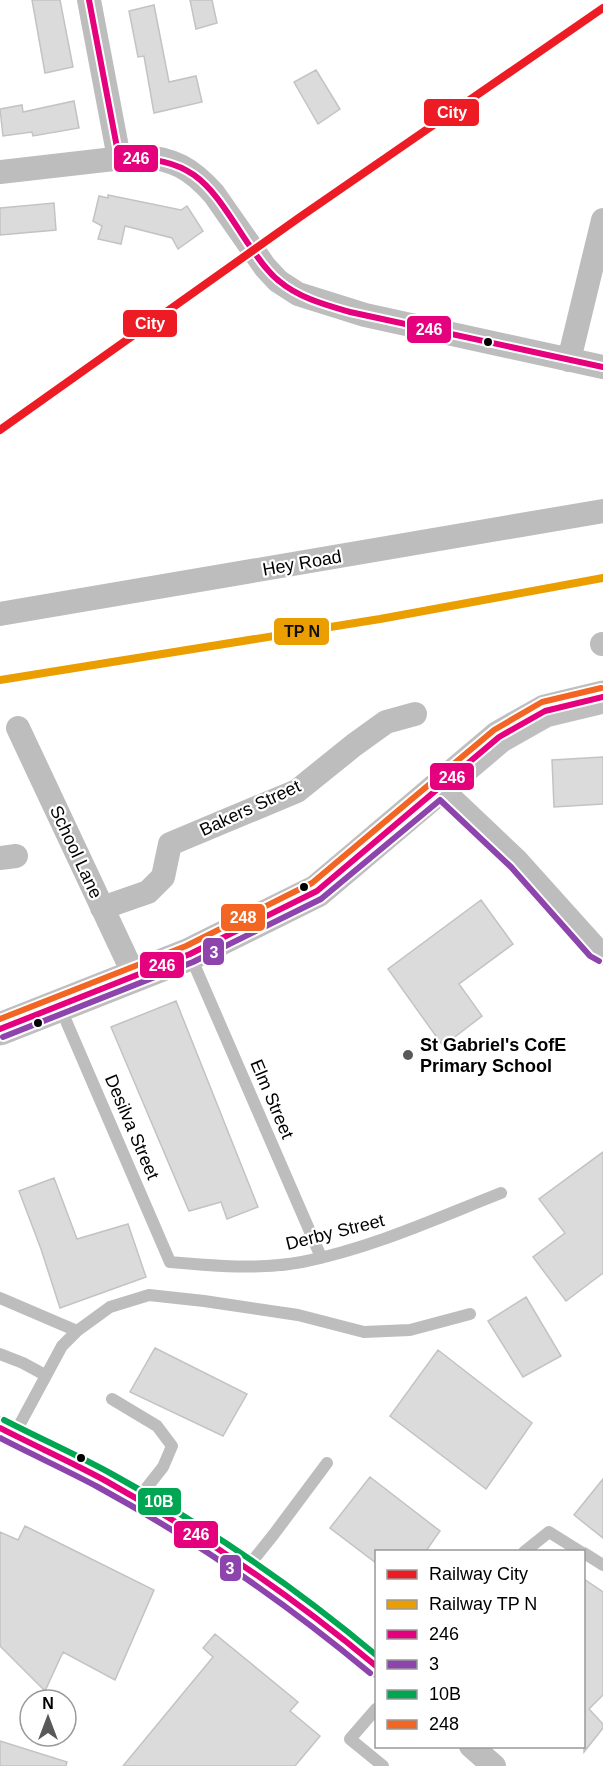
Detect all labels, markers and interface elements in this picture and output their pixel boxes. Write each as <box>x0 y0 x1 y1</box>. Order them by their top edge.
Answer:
line badge: City <box>423 98 480 127</box>
text: City <box>437 104 467 121</box>
line badge: 246 <box>113 144 159 173</box>
text: 246 <box>123 150 149 167</box>
line badge: City <box>122 309 178 338</box>
text: City <box>135 315 165 332</box>
line badge: 246 <box>406 315 452 344</box>
text: 246 <box>416 321 442 338</box>
unlabelled marker <box>482 336 494 348</box>
street label: Hey Road <box>261 546 343 580</box>
line badge: TP N <box>273 617 330 646</box>
text: TP N <box>284 623 320 640</box>
line badge: 246 <box>429 762 475 791</box>
text: 246 <box>439 769 465 786</box>
street label: Bakers Street <box>196 776 304 840</box>
street label: School Lane <box>46 802 106 902</box>
unlabelled marker <box>298 881 310 893</box>
line badge: 248 <box>220 903 266 932</box>
text: 248 <box>230 909 256 926</box>
line badge: 3 <box>202 937 225 966</box>
text: 3 <box>210 944 219 961</box>
line badge: 246 <box>139 951 185 979</box>
text: 246 <box>149 957 175 974</box>
unlabelled marker <box>32 1017 44 1029</box>
place label: St Gabriel's CofE Primary School <box>420 1035 566 1076</box>
marker: St Gabriel's CofE Primary School <box>401 1048 415 1062</box>
street label: Elm Street <box>246 1056 298 1142</box>
street label: Desilva Street <box>101 1072 163 1182</box>
street label: Derby Street <box>284 1210 386 1254</box>
unlabelled marker <box>75 1452 87 1464</box>
line badge: 10B <box>137 1487 182 1516</box>
text: 10B <box>144 1493 174 1510</box>
line badge: 246 <box>173 1520 219 1549</box>
text: 246 <box>183 1526 209 1543</box>
legend <box>375 1550 585 1748</box>
line badge: 3 <box>219 1554 242 1582</box>
text: 3 <box>226 1560 235 1577</box>
text: Railway City <box>429 1564 528 1584</box>
text: Railway TP N <box>429 1594 537 1614</box>
text: 246 <box>429 1624 459 1644</box>
text: 3 <box>429 1654 439 1674</box>
text: 10B <box>429 1684 461 1704</box>
north arrow <box>18 1688 78 1748</box>
text: N <box>42 1695 54 1712</box>
text: 248 <box>429 1714 459 1734</box>

